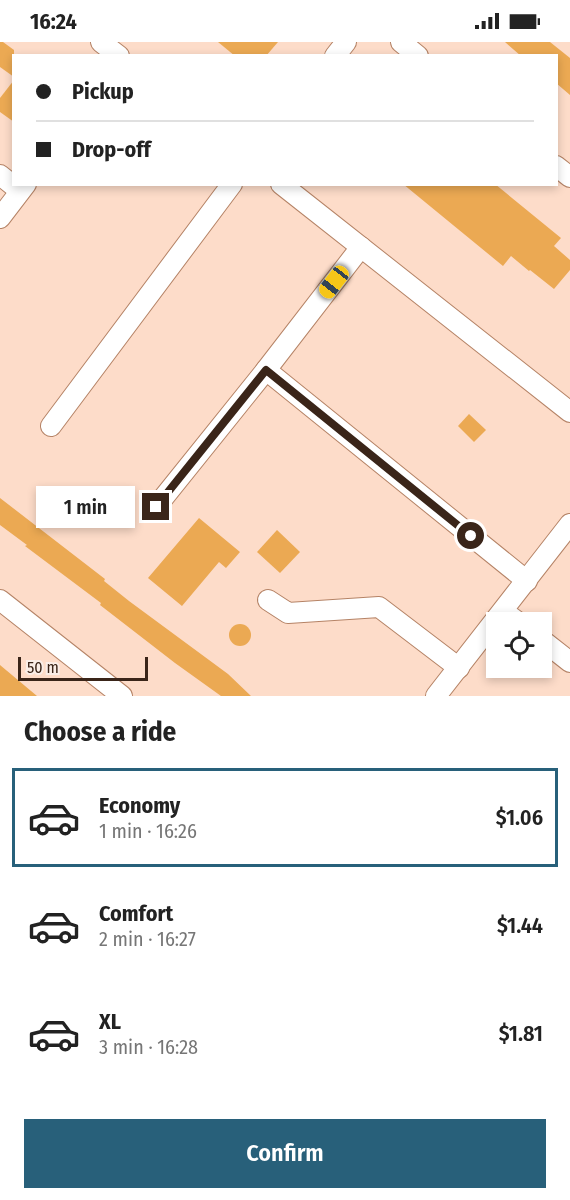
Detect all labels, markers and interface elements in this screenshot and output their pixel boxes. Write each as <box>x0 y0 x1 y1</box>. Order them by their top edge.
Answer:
text: 16:24 <box>30 8 77 35</box>
text: Pickup <box>72 78 134 105</box>
text: Drop-off <box>72 136 151 163</box>
car <box>316 262 352 302</box>
callout: 1 min <box>36 486 135 528</box>
route end <box>142 493 169 520</box>
text: 1 min <box>64 495 107 519</box>
route start <box>457 522 484 549</box>
map controls <box>486 612 552 678</box>
button: locate <box>486 612 552 678</box>
scale bar <box>18 654 148 682</box>
text: 50 m <box>27 658 59 677</box>
text: Choose a ride <box>24 716 176 748</box>
icon: car <box>27 791 81 845</box>
text: Economy <box>99 792 180 819</box>
text: $1.06 <box>496 804 543 831</box>
text: 1 min · 16:26 <box>99 819 197 843</box>
icon: car <box>27 899 81 953</box>
text: Comfort <box>99 900 173 927</box>
text: $1.44 <box>497 912 543 939</box>
text: 2 min · 16:27 <box>99 927 196 951</box>
icon: car <box>27 1007 81 1061</box>
text: XL <box>99 1008 121 1035</box>
text: $1.81 <box>499 1020 543 1047</box>
text: 3 min · 16:28 <box>99 1035 198 1059</box>
button: Confirm <box>24 1119 546 1188</box>

